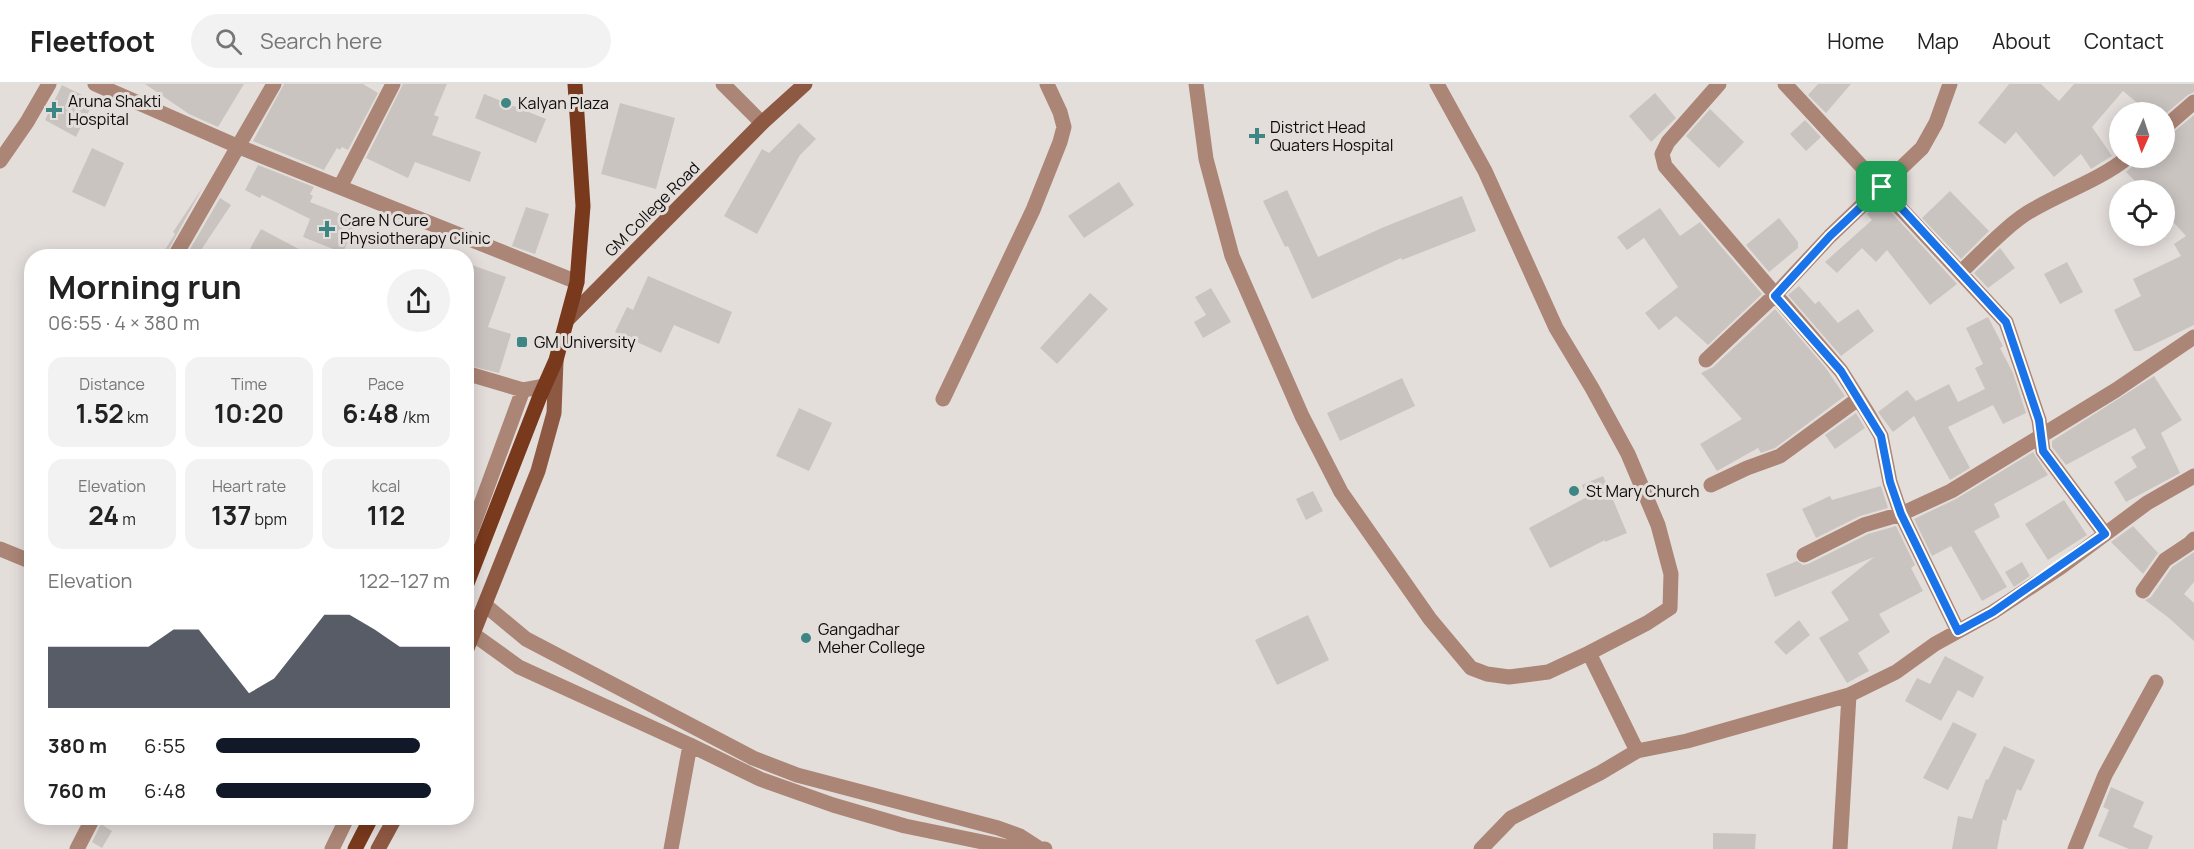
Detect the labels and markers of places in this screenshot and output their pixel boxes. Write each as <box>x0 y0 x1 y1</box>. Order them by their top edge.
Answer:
place label: Aruna Shakti Hospital <box>68 90 161 130</box>
place label: Kalyan Plaza <box>518 92 609 114</box>
marker: Kalyan Plaza <box>499 96 513 110</box>
marker: Aruna Shakti Hospital <box>45 101 63 119</box>
place label: District Head Quaters Hospital <box>1270 116 1393 156</box>
marker: District Head Quaters Hospital <box>1248 127 1266 145</box>
pin <box>1856 161 1907 212</box>
place label: Care N Cure Physiotherapy Clinic <box>340 209 491 249</box>
marker: Care N Cure Physiotherapy Clinic <box>318 220 336 238</box>
place label: GM University <box>534 331 636 353</box>
marker: GM University <box>515 335 529 349</box>
place label: St Mary Church <box>1586 480 1700 502</box>
marker: St Mary Church <box>1567 484 1581 498</box>
place label: Gangadhar Meher College <box>818 618 925 658</box>
marker: Gangadhar Meher College <box>799 631 813 645</box>

